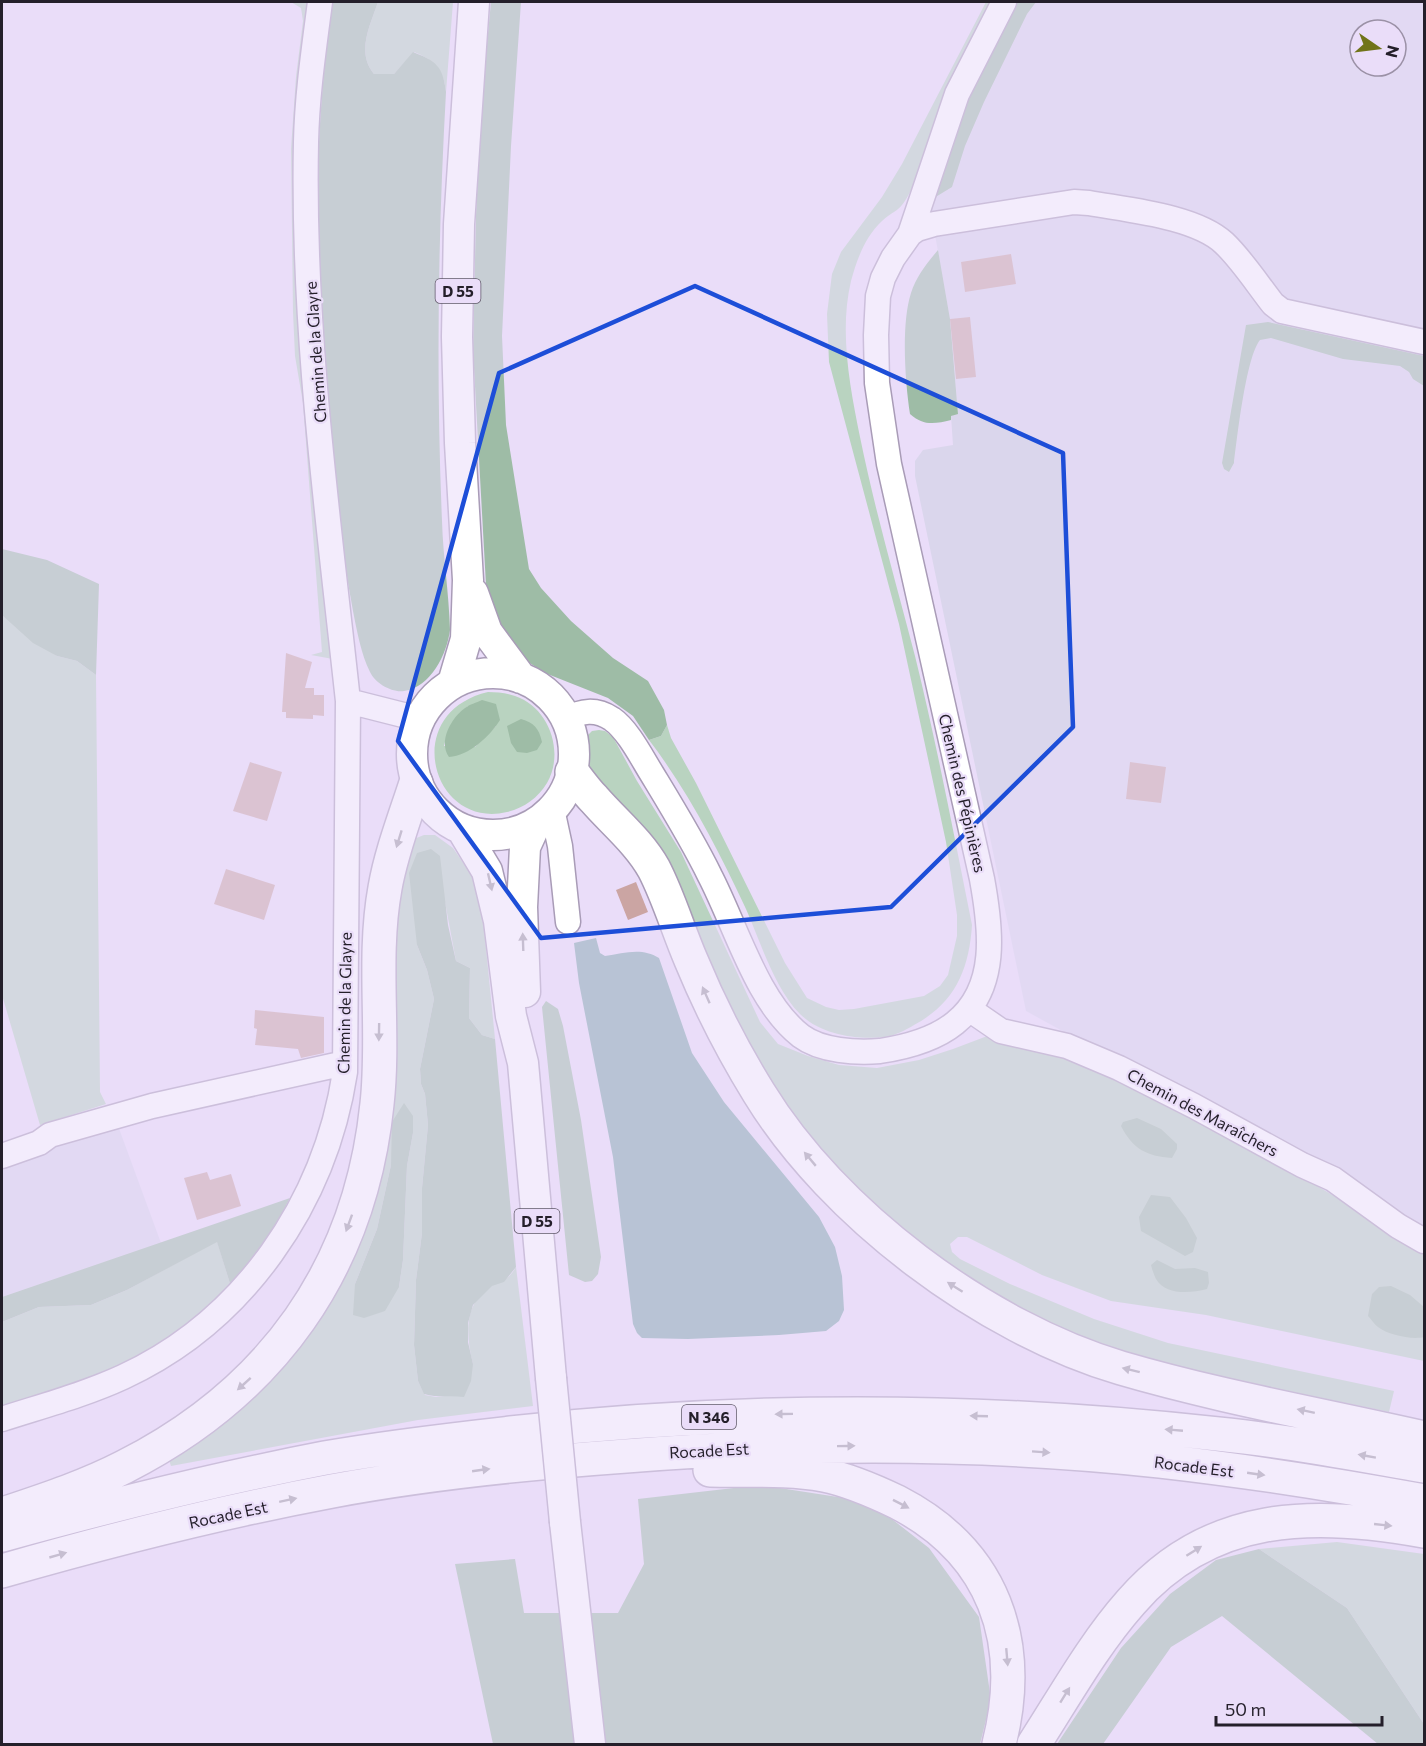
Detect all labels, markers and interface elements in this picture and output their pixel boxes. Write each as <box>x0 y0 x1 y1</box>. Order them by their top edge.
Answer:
north arrow <box>1348 18 1408 78</box>
text: N <box>1382 44 1404 60</box>
road number: D 55 <box>436 279 480 303</box>
street label: Chemin de la Glayre <box>301 281 329 423</box>
street label: Chemin des Pépinières <box>935 712 991 874</box>
one-way arrow <box>394 830 403 848</box>
one-way arrow <box>486 873 495 892</box>
street label: Chemin de la Glayre <box>333 932 355 1074</box>
one-way arrow <box>519 933 528 952</box>
one-way arrow <box>702 986 711 1003</box>
one-way arrow <box>374 1022 384 1041</box>
street label: Chemin des Maraîchers <box>1124 1064 1282 1160</box>
one-way arrow <box>803 1151 816 1167</box>
road number: D 55 <box>514 1209 560 1233</box>
one-way arrow <box>344 1214 354 1232</box>
one-way arrow <box>947 1282 964 1293</box>
one-way arrow <box>1122 1365 1140 1375</box>
one-way arrow <box>237 1377 251 1391</box>
road number: N 346 <box>682 1405 736 1429</box>
one-way arrow <box>1297 1406 1315 1416</box>
one-way arrow <box>775 1409 794 1419</box>
one-way arrow <box>970 1412 989 1421</box>
one-way arrow <box>1164 1425 1183 1435</box>
street label: Rocade Est <box>669 1438 750 1462</box>
one-way arrow <box>837 1441 856 1451</box>
one-way arrow <box>1032 1447 1051 1457</box>
one-way arrow <box>1357 1451 1376 1460</box>
street label: Rocade Est <box>1153 1452 1235 1480</box>
one-way arrow <box>471 1465 490 1474</box>
one-way arrow <box>1246 1469 1265 1479</box>
one-way arrow <box>279 1495 298 1504</box>
street label: Rocade Est <box>187 1496 270 1532</box>
one-way arrow <box>892 1499 909 1509</box>
one-way arrow <box>1373 1520 1392 1530</box>
one-way arrow <box>1186 1546 1202 1557</box>
one-way arrow <box>49 1550 67 1559</box>
one-way arrow <box>1002 1648 1012 1667</box>
one-way arrow <box>1060 1687 1071 1703</box>
scale bar <box>1216 1689 1382 1727</box>
text: 50 m <box>1225 1698 1266 1720</box>

